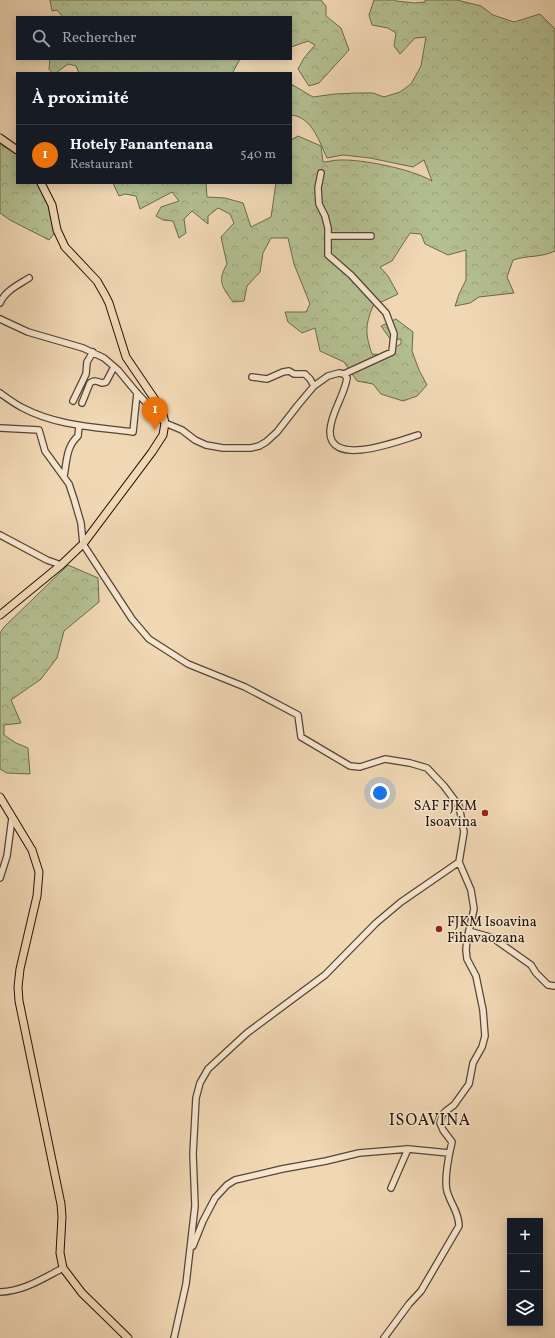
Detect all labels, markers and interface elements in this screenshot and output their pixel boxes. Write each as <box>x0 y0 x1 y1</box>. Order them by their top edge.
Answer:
search box <box>16 16 292 60</box>
icon: search <box>30 27 52 49</box>
text: Rechercher <box>62 28 136 49</box>
text: À proximité <box>32 87 129 110</box>
text: Hotely Fanantenana <box>70 135 213 156</box>
text: 1 <box>42 146 48 164</box>
text: 540 m <box>240 146 276 164</box>
text: Restaurant <box>70 156 133 174</box>
pin: 1 <box>142 397 168 430</box>
your location <box>370 783 390 803</box>
place label: SAF FJKM Isoavina <box>414 797 477 832</box>
marker: SAF FJKM Isoavina <box>480 808 490 818</box>
place label: FJKM Isoavina Fihavaozana <box>447 913 537 948</box>
marker: FJKM Isoavina Fihavaozana <box>434 924 444 934</box>
district label: ISOAVINA <box>389 1110 471 1132</box>
map controls <box>507 1218 543 1326</box>
button: + <box>507 1218 543 1254</box>
button: − <box>507 1254 543 1290</box>
button: layers <box>507 1290 543 1326</box>

